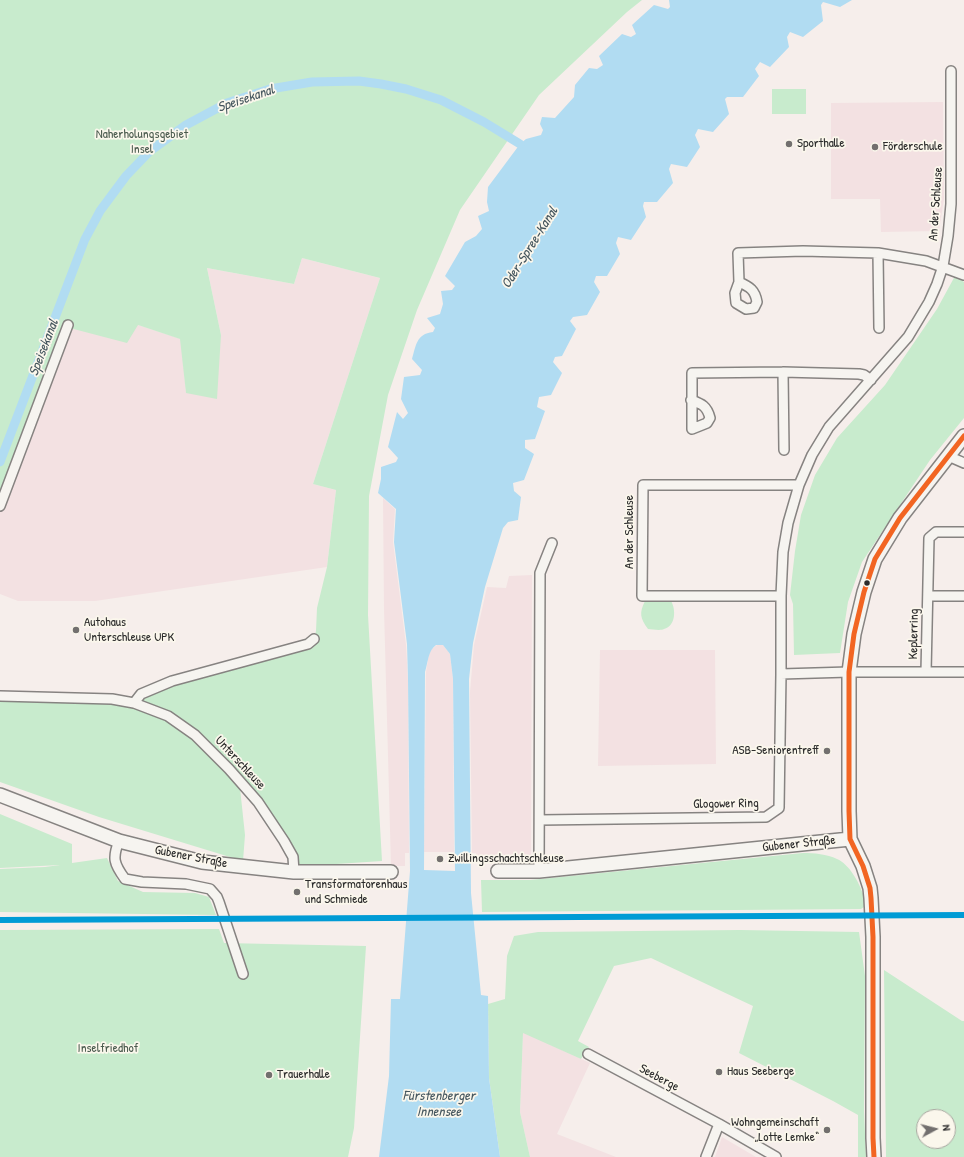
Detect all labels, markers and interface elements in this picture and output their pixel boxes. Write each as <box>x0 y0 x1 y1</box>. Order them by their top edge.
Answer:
water label: Speisekanal <box>215 81 277 117</box>
park label: Naherholungsgebiet Insel <box>96 127 188 158</box>
place label: Sporthalle <box>797 136 845 152</box>
marker: Sporthalle <box>784 139 794 149</box>
place label: Förderschule <box>883 139 943 155</box>
marker: Förderschule <box>870 142 880 152</box>
street label: An der Schleuse <box>926 167 946 241</box>
water label: Oder-Spree-Kanal <box>498 204 562 292</box>
water label: Speisekanal <box>26 317 62 379</box>
street label: An der Schleuse <box>622 495 638 569</box>
unlabelled marker <box>862 578 872 588</box>
street label: Keplerring <box>906 608 922 660</box>
place label: Autohaus Unterschleuse UPK <box>84 615 174 646</box>
marker: Autohaus Unterschleuse UPK <box>71 625 81 635</box>
street label: Unterschleuse <box>211 733 269 793</box>
place label: ASB-Seniorentreff <box>732 743 819 759</box>
marker: ASB-Seniorentreff <box>822 746 832 756</box>
street label: Glogower Ring <box>693 796 759 812</box>
street label: Gubener Straße <box>762 832 836 856</box>
street label: Gubener Straße <box>153 842 229 872</box>
place label: Zwillingsschachtschleuse <box>448 851 564 867</box>
marker: Zwillingsschachtschleuse <box>435 854 445 864</box>
place label: Transformatorenhaus und Schmiede <box>305 877 407 908</box>
marker: Transformatorenhaus und Schmiede <box>292 887 302 897</box>
park label: Inselfriedhof <box>78 1041 138 1057</box>
street label: Seeberge <box>636 1061 682 1095</box>
place label: Haus Seeberge <box>727 1064 794 1080</box>
place label: Trauerhalle <box>277 1067 330 1083</box>
marker: Haus Seeberge <box>714 1067 724 1077</box>
marker: Trauerhalle <box>264 1070 274 1080</box>
water label: Fürstenberger Innensee <box>403 1088 475 1120</box>
north arrow <box>916 1109 956 1149</box>
place label: Wohngemeinschaft „Lotte Lemke“ <box>731 1115 819 1146</box>
text: N <box>940 1124 954 1131</box>
marker: Wohngemeinschaft „Lotte Lemke“ <box>822 1125 832 1135</box>

